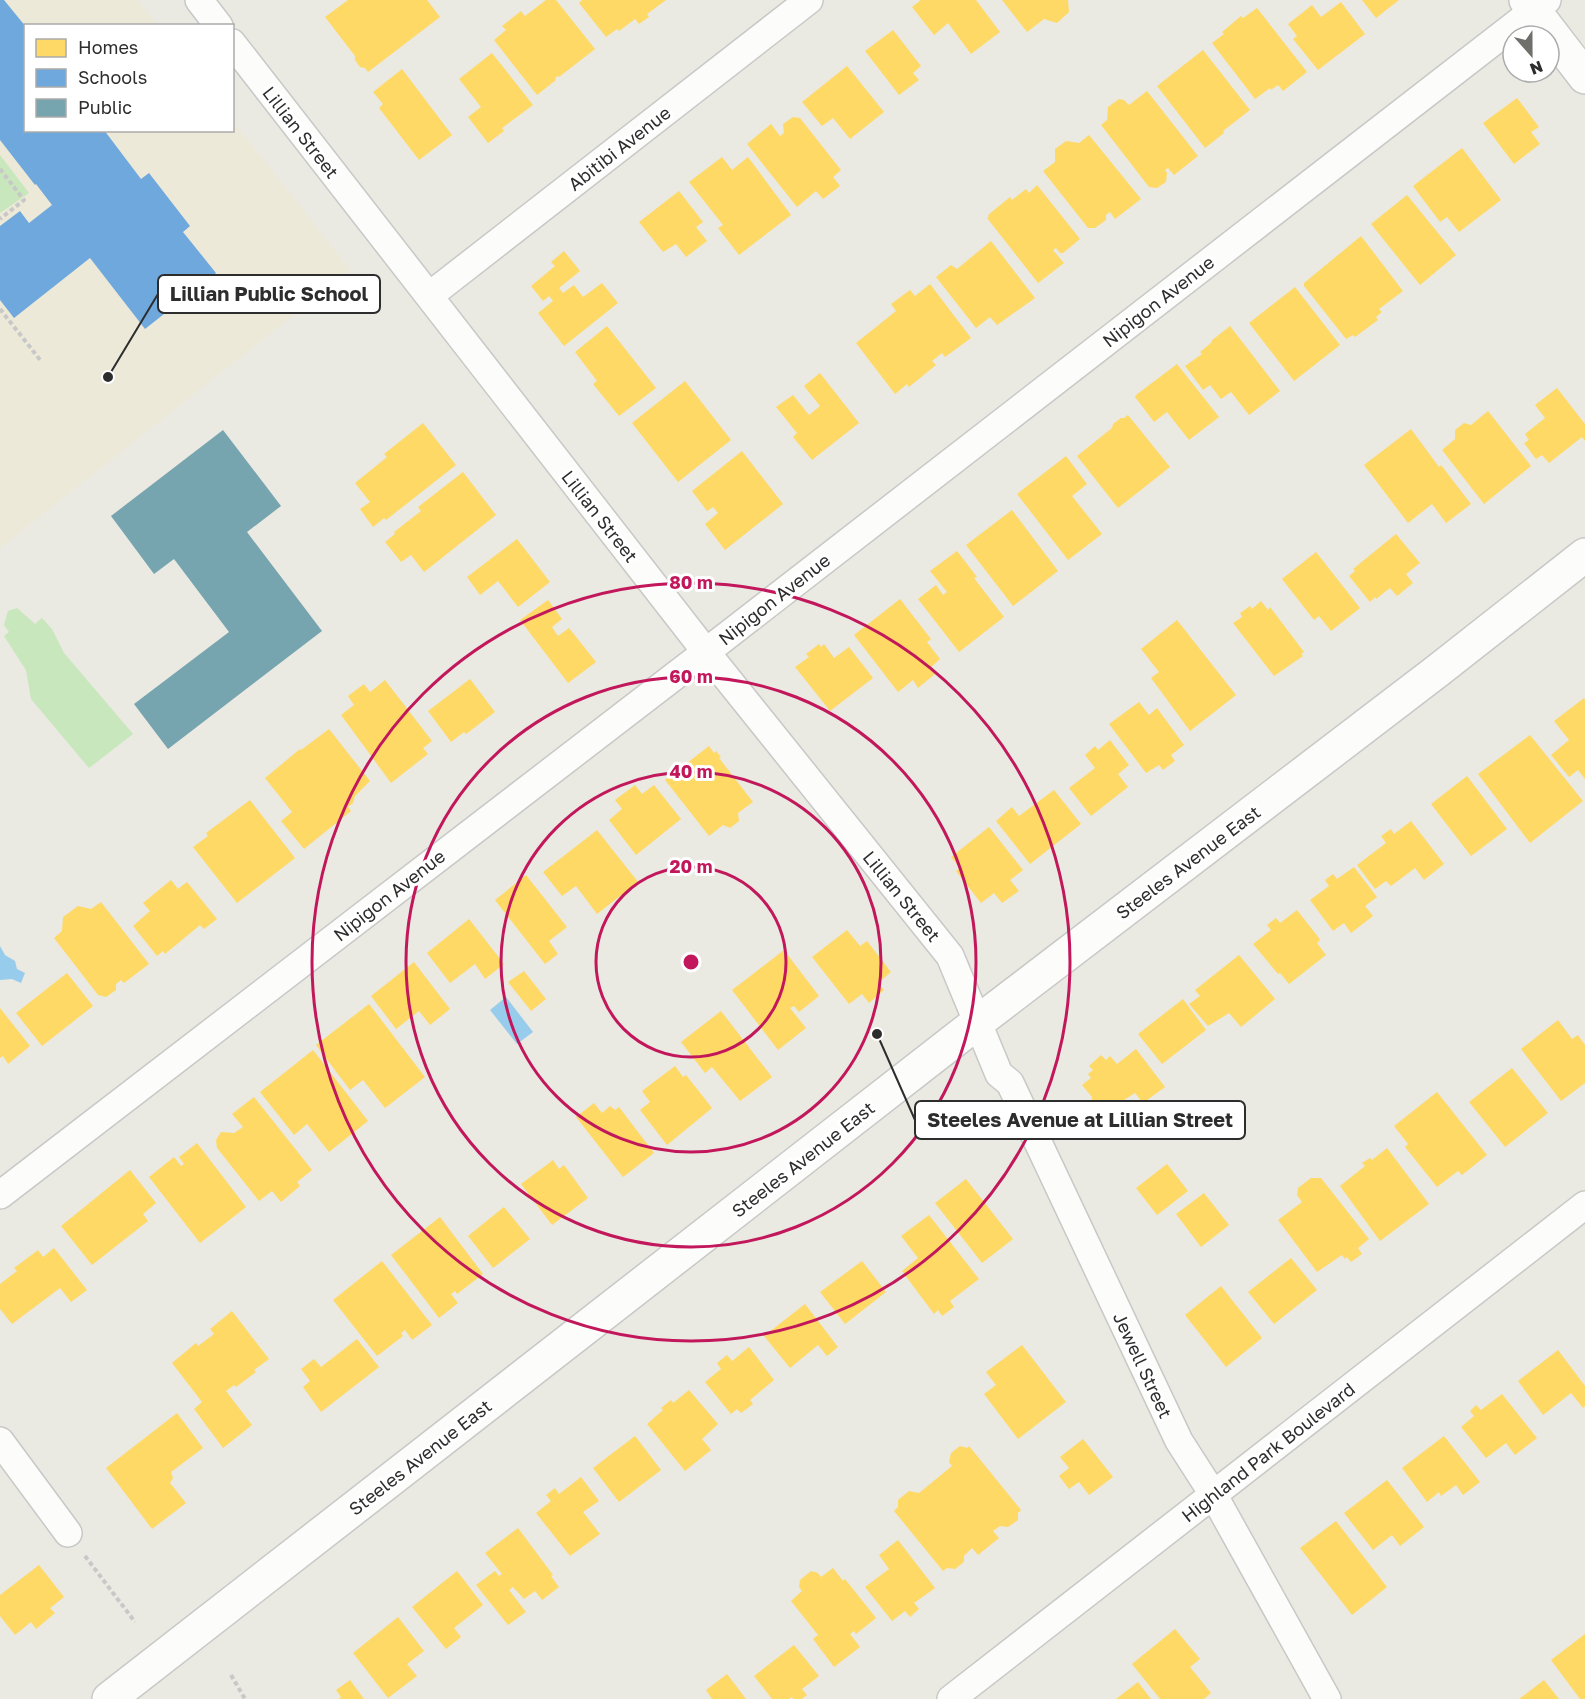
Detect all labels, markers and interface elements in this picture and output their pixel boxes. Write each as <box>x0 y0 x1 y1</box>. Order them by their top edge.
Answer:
legend <box>24 24 234 132</box>
north arrow <box>1501 24 1561 84</box>
text: Homes <box>78 36 138 58</box>
text: N <box>1527 56 1546 80</box>
text: Schools <box>78 66 147 88</box>
street label: Lillian Street <box>258 82 344 182</box>
text: Public <box>78 96 132 118</box>
street label: Abitibi Avenue <box>563 101 675 195</box>
street label: Nipigon Avenue <box>1098 251 1218 351</box>
callout: Lillian Public School <box>158 275 380 313</box>
text: Lillian Public School <box>170 281 369 305</box>
street label: Lillian Street <box>557 466 643 566</box>
street label: Nipigon Avenue <box>714 549 834 649</box>
text: 80 m <box>669 571 713 593</box>
text: 60 m <box>669 665 713 687</box>
text: 40 m <box>669 760 713 782</box>
street label: Steeles Avenue East <box>1111 801 1265 923</box>
street label: Nipigon Avenue <box>329 845 449 945</box>
street label: Lillian Street <box>859 846 945 946</box>
text: 20 m <box>670 855 712 877</box>
centre of rings <box>681 952 701 972</box>
street label: Steeles Avenue East <box>727 1096 879 1222</box>
callout: Steeles Avenue at Lillian Street <box>915 1101 1245 1139</box>
text: Steeles Avenue at Lillian Street <box>927 1107 1233 1131</box>
street label: Jewell Street <box>1109 1309 1177 1421</box>
street label: Highland Park Boulevard <box>1177 1378 1359 1526</box>
street label: Steeles Avenue East <box>344 1394 496 1520</box>

